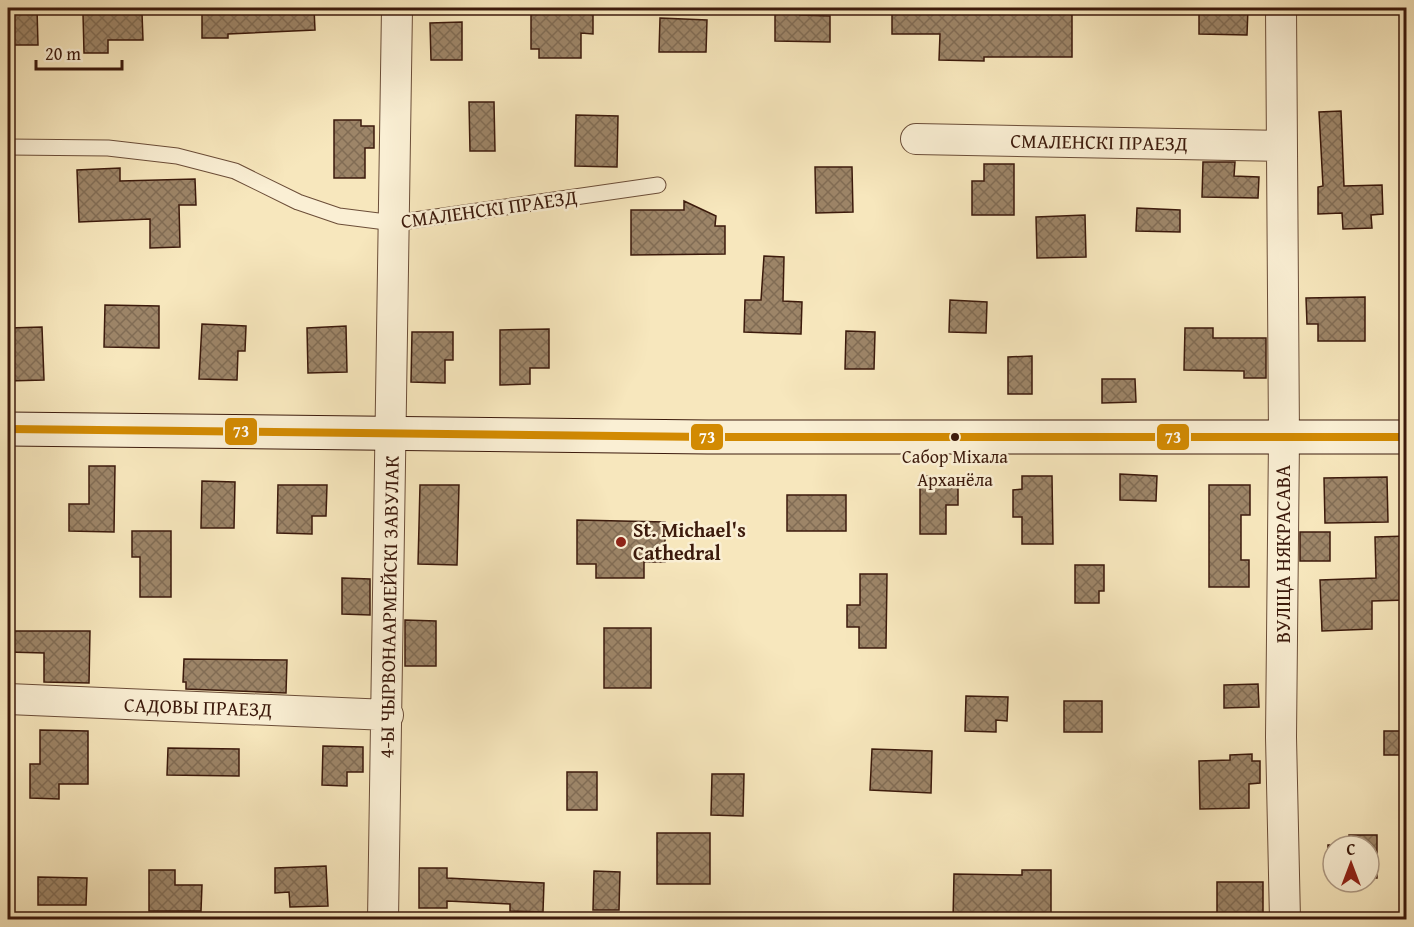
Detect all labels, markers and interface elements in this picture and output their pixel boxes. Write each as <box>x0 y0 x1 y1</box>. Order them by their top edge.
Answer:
scale bar <box>36 33 122 71</box>
text: 20 m <box>45 40 81 67</box>
street label: СМАЛЕНСКІ ПРАЕЗД <box>1010 125 1188 158</box>
street label: СМАЛЕНСКІ ПРАЕЗД <box>399 182 579 235</box>
line badge: 73 <box>224 417 258 446</box>
text: 73 <box>233 419 249 443</box>
line badge: 73 <box>690 423 724 451</box>
line badge: 73 <box>1156 423 1190 451</box>
text: 73 <box>699 425 715 449</box>
text: 73 <box>1165 425 1181 449</box>
marker: Сабор Міхала Арханёла <box>949 431 961 443</box>
place label: Сабор Міхала Арханёла <box>902 443 1008 493</box>
street label: 4-Ы ЧЫРВОНААРМЕЙСКІ ЗАВУЛАК <box>371 455 406 759</box>
street label: ВУЛІЦА НЯКРАСАВА <box>1268 465 1297 643</box>
place label: St. Michael's Cathedral <box>633 515 746 567</box>
marker: St. Michael's Cathedral <box>614 535 628 549</box>
street label: САДОВЫ ПРАЕЗД <box>123 689 273 724</box>
north arrow <box>1321 834 1381 894</box>
text: С <box>1346 837 1356 861</box>

